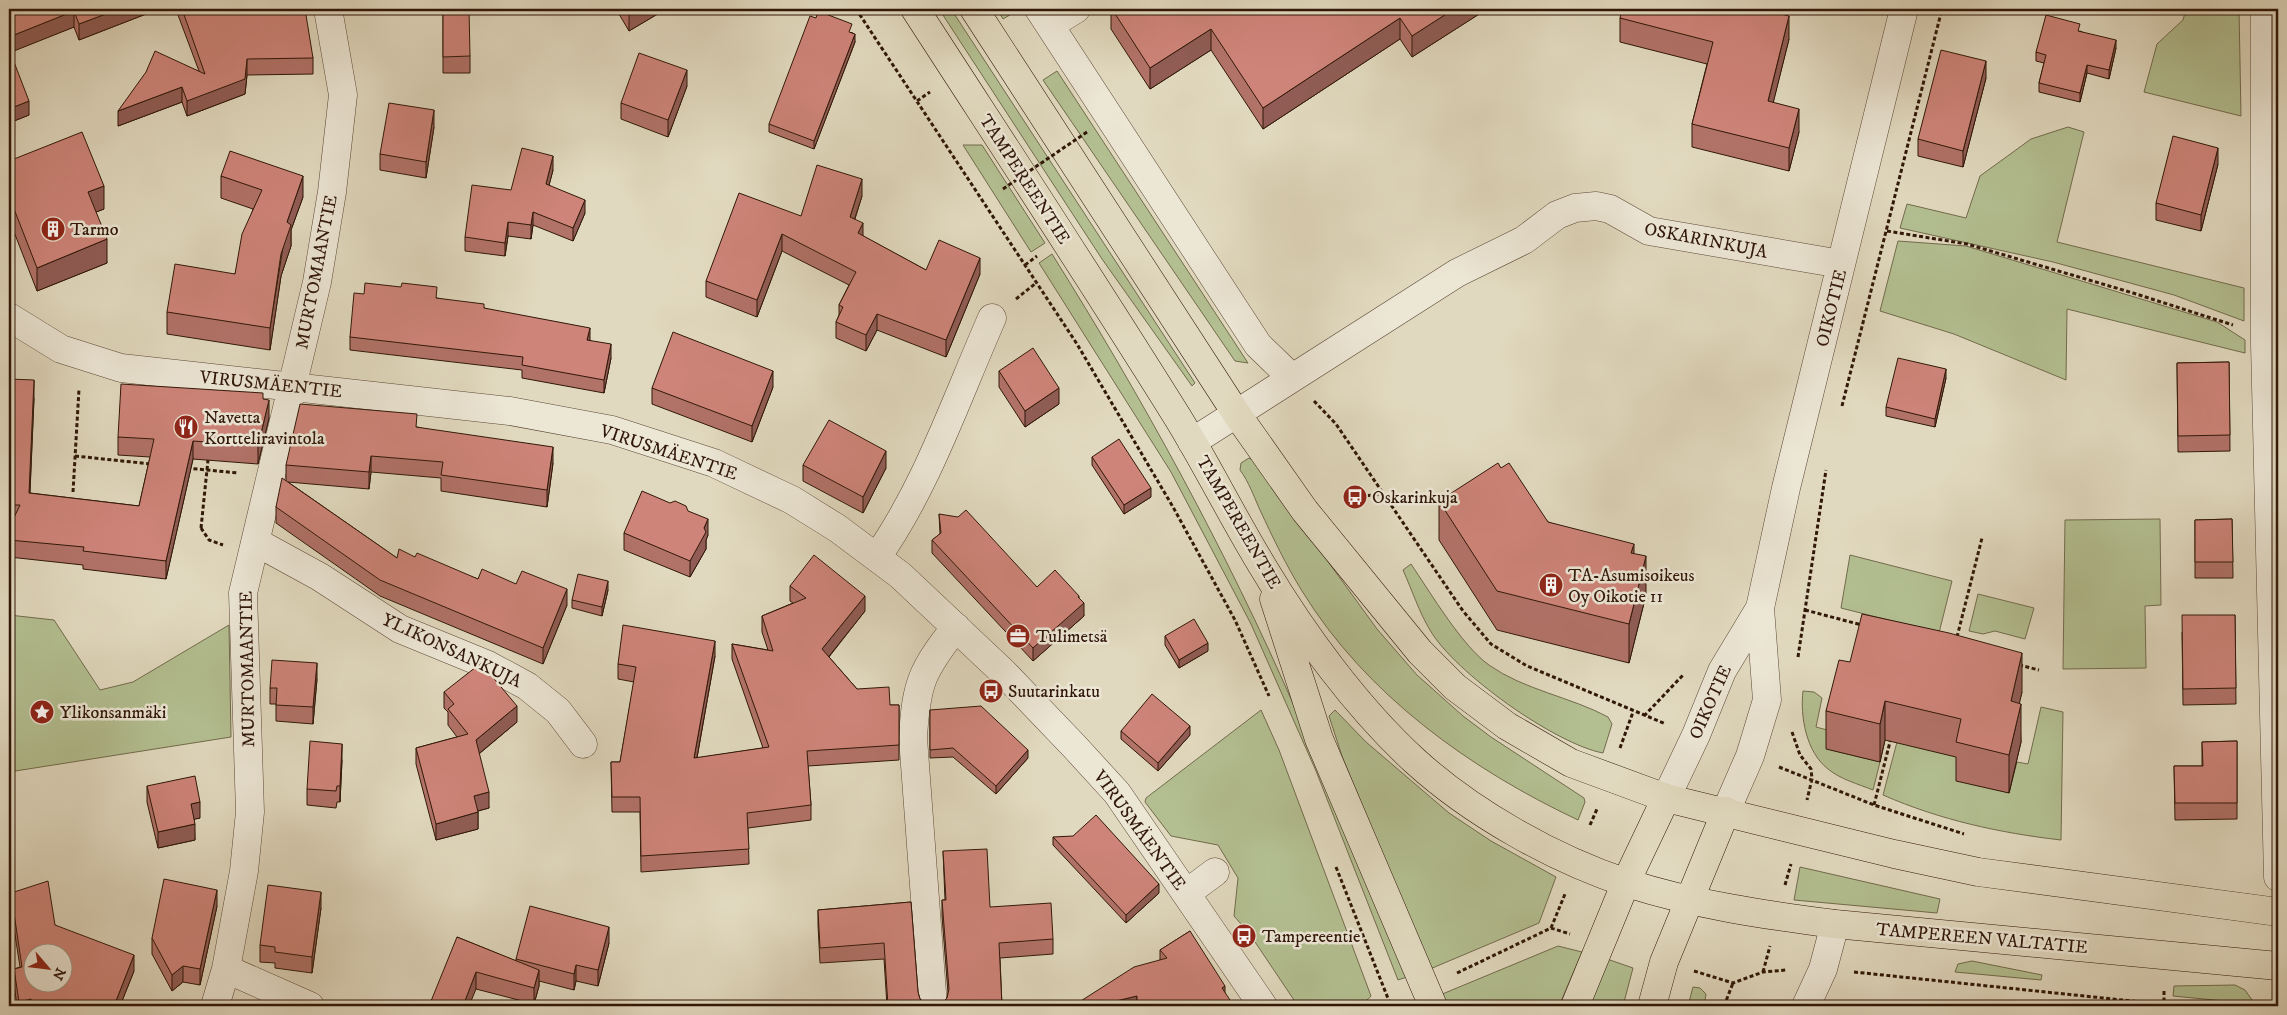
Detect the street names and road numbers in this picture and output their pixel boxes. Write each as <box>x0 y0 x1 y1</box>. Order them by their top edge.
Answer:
street label: TAMPEREENTIE <box>974 111 1074 249</box>
street label: MURTOMAANTIE <box>291 193 343 351</box>
street label: OSKARINKUJA <box>1642 218 1770 264</box>
street label: OIKOTIE <box>1812 267 1852 349</box>
street label: VIRUSMÄENTIE <box>198 366 343 403</box>
street label: VIRUSMÄENTIE <box>596 420 740 486</box>
street label: TAMPEREENTIE <box>1191 452 1285 593</box>
street label: MURTOMAANTIE <box>236 590 260 747</box>
street label: YLIKONSANKUJA <box>378 609 525 693</box>
street label: OIKOTIE <box>1685 662 1737 743</box>
street label: VIRUSMÄENTIE <box>1088 765 1190 895</box>
street label: TAMPEREEN VALTATIE <box>1875 919 2089 959</box>

